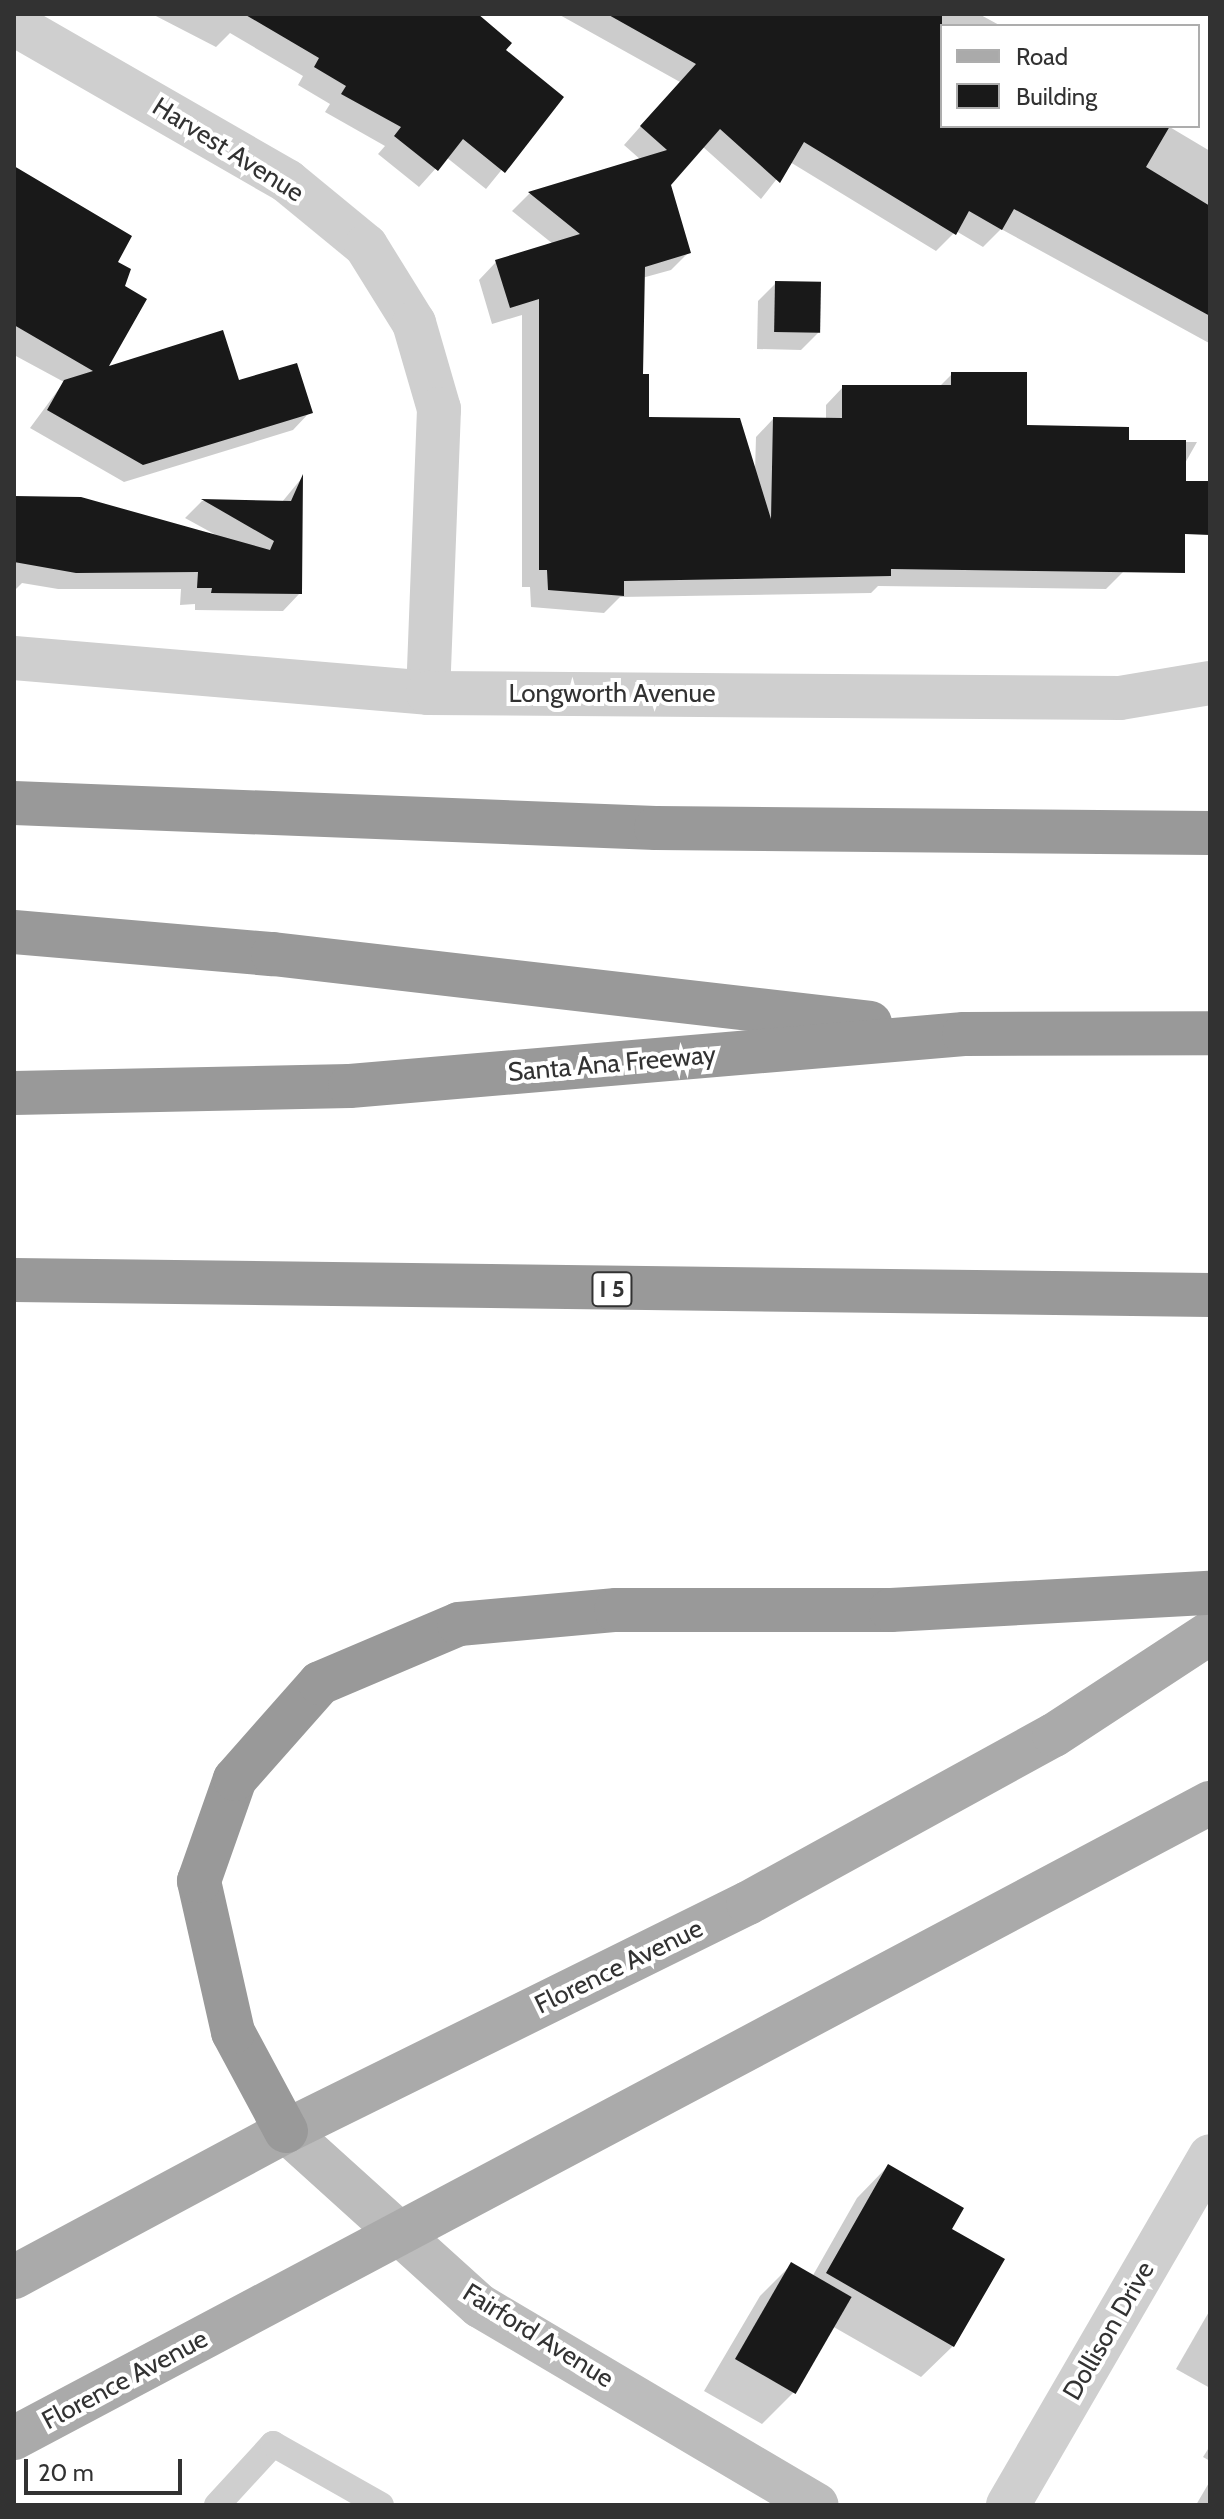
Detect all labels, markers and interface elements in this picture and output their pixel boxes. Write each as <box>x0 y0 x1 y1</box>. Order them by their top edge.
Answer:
legend <box>940 24 1200 128</box>
text: Road <box>1016 42 1068 71</box>
text: Building <box>1016 82 1097 111</box>
street label: Harvest Avenue <box>147 91 309 209</box>
street label: Longworth Avenue <box>509 678 715 710</box>
street label: Santa Ana Freeway <box>507 1039 717 1089</box>
road number: I 5 <box>590 1269 634 1309</box>
street label: Florence Avenue <box>530 1913 708 2021</box>
street label: Dollison Drive <box>1057 2256 1161 2406</box>
street label: Fairford Avenue <box>457 2277 619 2395</box>
street label: Florence Avenue <box>37 2323 213 2437</box>
scale bar <box>28 2443 186 2493</box>
text: 20 m <box>38 2458 94 2487</box>

